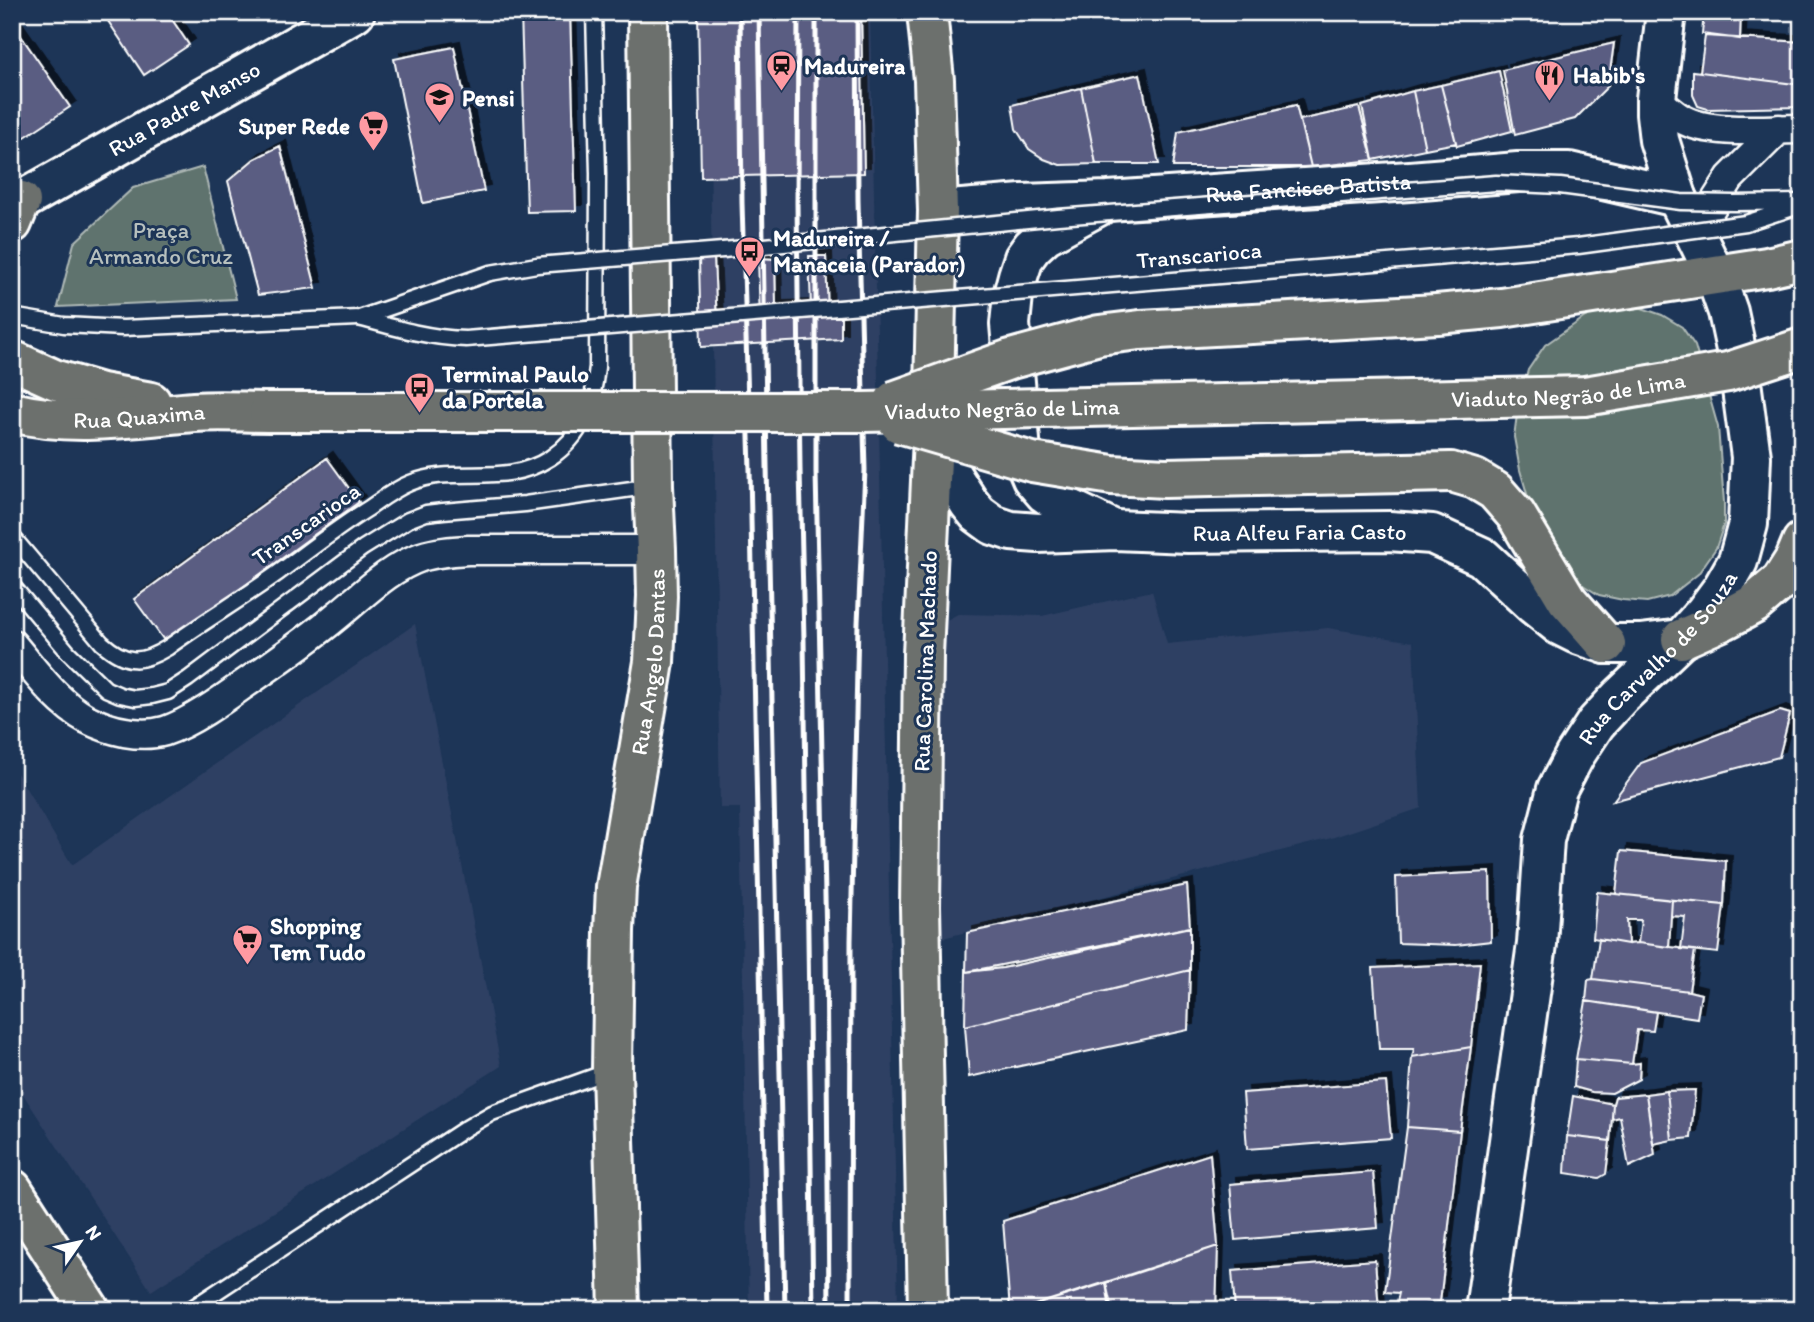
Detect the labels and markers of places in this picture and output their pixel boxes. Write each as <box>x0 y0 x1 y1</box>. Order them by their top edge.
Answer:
station icon: Madureira <box>764 49 798 93</box>
place label: Madureira <box>804 52 906 80</box>
restaurant icon: Habib's <box>1533 58 1567 102</box>
place label: Habib's <box>1573 61 1645 89</box>
school or university icon: Pensi <box>422 81 456 125</box>
place label: Pensi <box>462 84 515 112</box>
supermarket icon: Super Rede <box>356 109 390 153</box>
place label: Super Rede <box>239 112 350 140</box>
place label: Madureira / Manaceia (Parador) <box>773 224 966 278</box>
bus stop icon: Madureira / Manaceia (Parador) <box>733 234 767 278</box>
place label: Terminal Paulo da Portela <box>441 360 589 414</box>
bus stop icon: Terminal Paulo da Portela <box>402 370 436 414</box>
place label: Shopping Tem Tudo <box>269 912 366 966</box>
supermarket icon: Shopping Tem Tudo <box>230 922 264 966</box>

